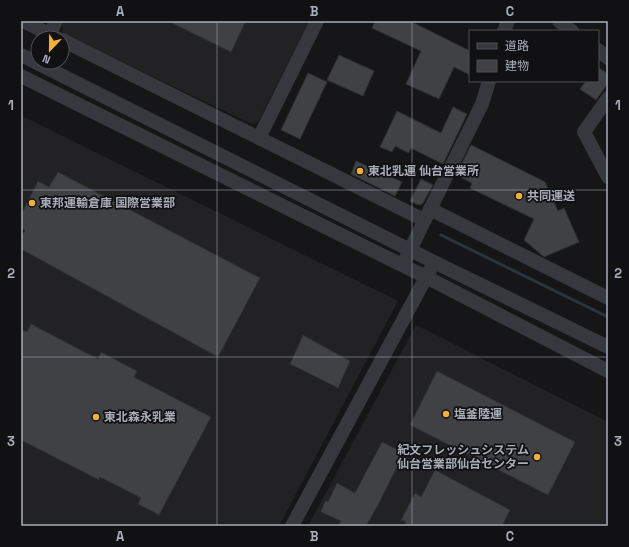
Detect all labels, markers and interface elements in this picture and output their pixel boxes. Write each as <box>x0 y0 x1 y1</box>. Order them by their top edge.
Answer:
text: A <box>116 3 125 20</box>
text: B <box>310 3 319 20</box>
text: C <box>506 3 514 20</box>
north arrow <box>30 30 70 70</box>
legend <box>469 30 599 82</box>
text: 道路 <box>505 38 529 54</box>
text: N <box>40 51 52 67</box>
text: 建物 <box>505 58 529 74</box>
text: 1 <box>8 97 14 114</box>
text: 1 <box>615 97 621 114</box>
place label: 東北乳運 仙台営業所 <box>368 163 479 179</box>
marker: 東北乳運 仙台営業所 <box>355 166 365 176</box>
place label: 共同運送 <box>527 188 575 204</box>
marker: 共同運送 <box>514 191 524 201</box>
place label: 東邦運輸倉庫 国際営業部 <box>40 195 175 211</box>
marker: 東邦運輸倉庫 国際営業部 <box>27 198 37 208</box>
text: 2 <box>7 265 15 282</box>
text: 2 <box>614 265 622 282</box>
place label: 塩釜陸運 <box>454 406 502 422</box>
place label: 東北森永乳業 <box>104 409 176 425</box>
marker: 塩釜陸運 <box>441 409 451 419</box>
marker: 東北森永乳業 <box>91 412 101 422</box>
text: 3 <box>7 433 15 450</box>
text: 3 <box>614 433 622 450</box>
place label: 紀文フレッシュシステム 仙台営業部仙台センター <box>397 442 529 472</box>
marker: 紀文フレッシュシステム 仙台営業部仙台センター <box>532 452 542 462</box>
text: A <box>116 528 125 545</box>
text: B <box>310 528 319 545</box>
text: C <box>506 528 514 545</box>

